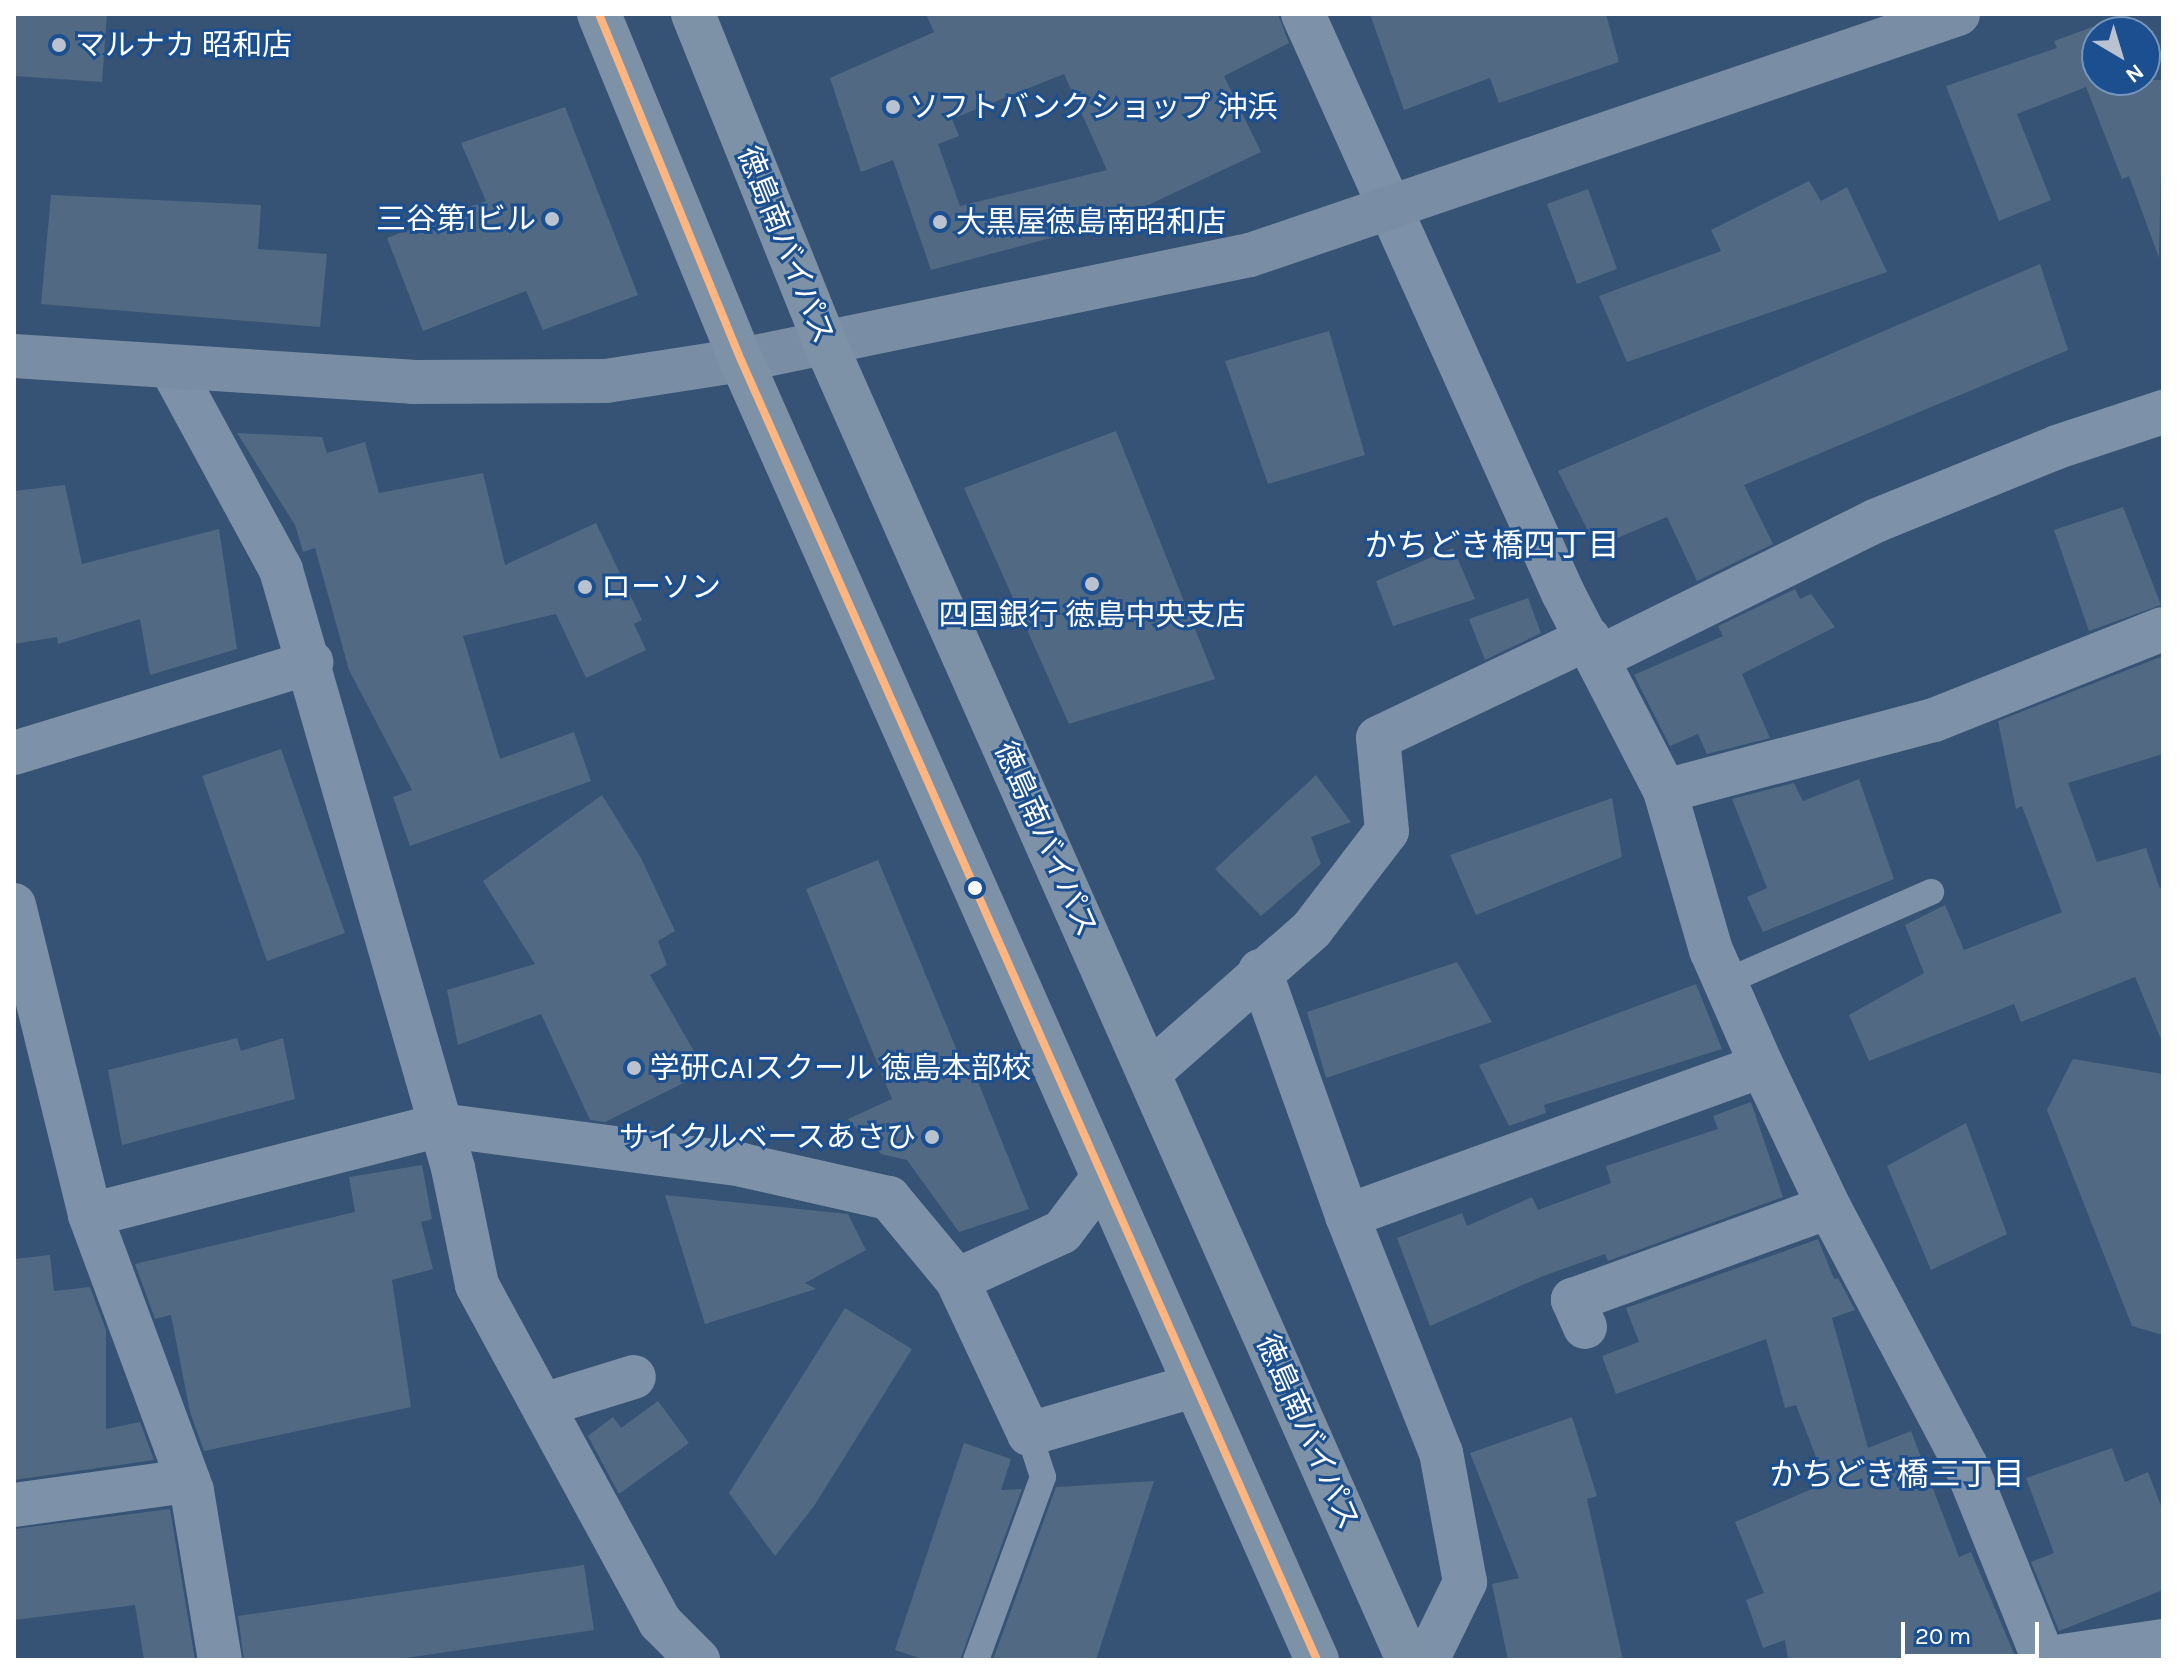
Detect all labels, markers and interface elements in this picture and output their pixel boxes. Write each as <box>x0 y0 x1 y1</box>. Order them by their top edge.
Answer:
north arrow <box>2081 16 2161 96</box>
place label: マルナカ 昭和店 <box>75 27 292 63</box>
marker: マルナカ 昭和店 <box>50 36 68 54</box>
text: N <box>2120 58 2149 88</box>
place label: ソフトバンクショップ 沖浜 <box>909 89 1276 125</box>
marker: ソフトバンクショップ 沖浜 <box>884 98 902 116</box>
street label: 徳島南バイパス <box>730 141 842 349</box>
place label: 三谷第1ビル <box>376 201 536 237</box>
place label: 大黒屋徳島南昭和店 <box>956 204 1226 240</box>
marker: 三谷第1ビル <box>543 210 561 228</box>
marker: 大黒屋徳島南昭和店 <box>931 213 949 231</box>
district label: かちどき橋四丁目 <box>1364 527 1620 565</box>
place label: ローソン <box>601 569 721 605</box>
marker: 四国銀行 徳島中央支店 <box>1083 575 1101 593</box>
marker: ローソン <box>576 578 594 596</box>
place label: 四国銀行 徳島中央支店 <box>938 597 1246 633</box>
street label: 徳島南バイパス <box>987 736 1105 942</box>
unlabelled marker <box>967 880 983 896</box>
place label: 学研CAIスクール 徳島本部校 <box>650 1050 1031 1086</box>
marker: 学研CAIスクール 徳島本部校 <box>625 1059 643 1077</box>
place label: サイクルベースあさひ <box>616 1119 916 1155</box>
marker: サイクルベースあさひ <box>923 1128 941 1146</box>
street label: 徳島南バイパス <box>1249 1329 1367 1535</box>
district label: かちどき橋三丁目 <box>1769 1456 2025 1494</box>
scale bar <box>1905 1606 2043 1656</box>
text: 20 m <box>1915 1622 1971 1650</box>

